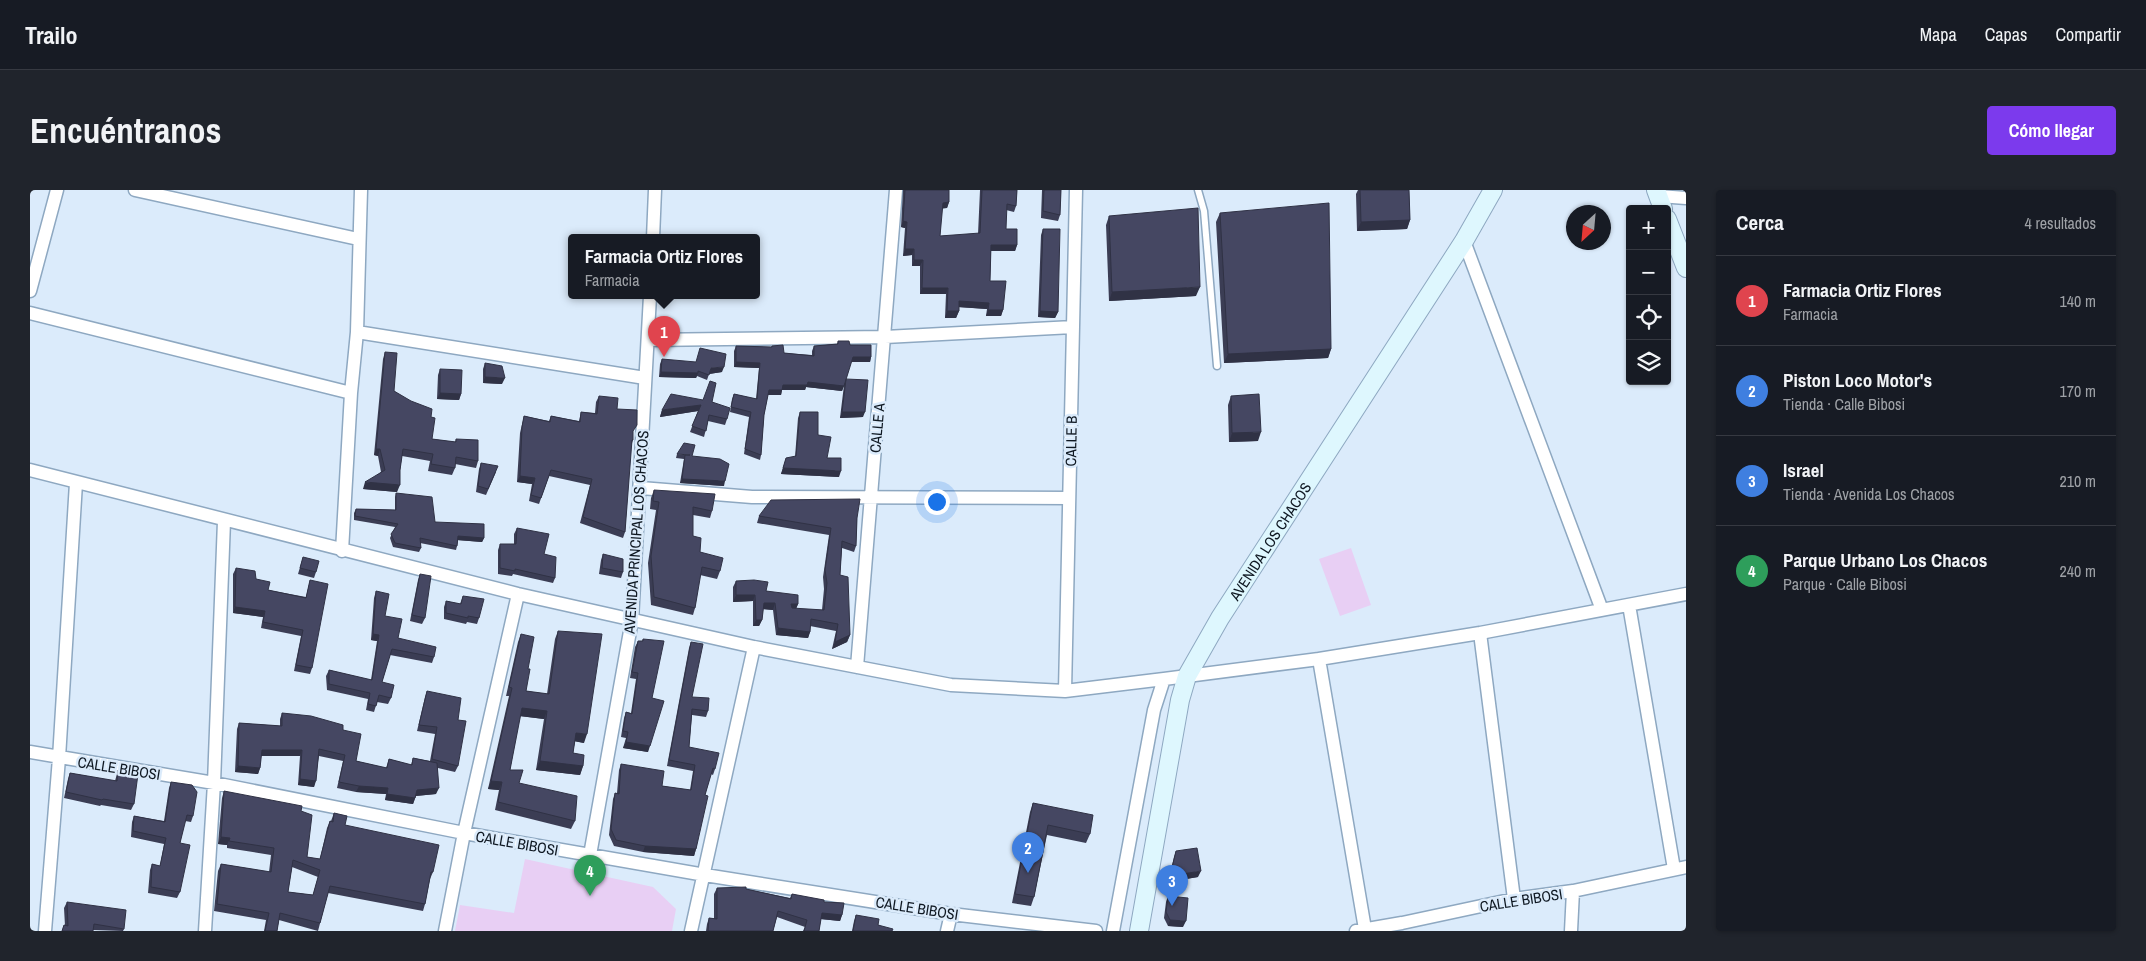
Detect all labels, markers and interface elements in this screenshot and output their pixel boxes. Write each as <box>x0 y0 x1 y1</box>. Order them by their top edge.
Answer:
text: Trailo <box>25 19 78 51</box>
text: Mapa <box>1920 22 1957 47</box>
text: Capas <box>1985 22 2027 47</box>
text: Compartir <box>2055 22 2121 47</box>
button: Cómo llegar <box>1987 106 2116 155</box>
text: Encuéntranos <box>30 107 221 154</box>
north arrow <box>1566 205 1611 250</box>
map controls <box>1626 205 1671 385</box>
button: + <box>1626 205 1671 250</box>
text: Cerca <box>1736 208 1784 237</box>
text: 4 resultados <box>2025 212 2096 234</box>
popup <box>568 234 760 299</box>
text: Farmacia Ortiz Flores <box>585 243 743 269</box>
button: − <box>1626 250 1671 295</box>
text: Farmacia <box>585 269 639 291</box>
text: Farmacia Ortiz Flores <box>1783 277 1942 303</box>
text: 1 <box>1748 290 1756 312</box>
text: 140 m <box>2060 290 2096 312</box>
button: locate <box>1626 295 1671 340</box>
text: Farmacia <box>1783 303 1838 325</box>
pin: 1 <box>648 316 680 357</box>
button: layers <box>1626 340 1671 385</box>
text: Piston Loco Motor's <box>1783 367 1932 393</box>
text: 2 <box>1748 380 1756 402</box>
text: 170 m <box>2060 380 2096 402</box>
text: Tienda · Calle Bibosi <box>1783 393 1905 415</box>
street label: CALLE A <box>864 401 890 454</box>
street label: CALLE B <box>1060 416 1082 466</box>
street label: AVENIDA PRINCIPAL LOS CHACOS <box>618 430 654 635</box>
text: Israel <box>1783 457 1824 483</box>
text: 3 <box>1748 470 1756 492</box>
text: 210 m <box>2060 470 2096 492</box>
street label: AVENIDA LOS CHACOS <box>1223 478 1316 605</box>
text: Tienda · Avenida Los Chacos <box>1783 483 1955 505</box>
your location <box>924 489 950 515</box>
text: Parque Urbano Los Chacos <box>1783 547 1987 573</box>
text: 4 <box>1748 560 1756 582</box>
text: 240 m <box>2060 560 2096 582</box>
text: Parque · Calle Bibosi <box>1783 573 1907 595</box>
street label: CALLE BIBOSI <box>76 751 162 785</box>
street label: CALLE BIBOSI <box>474 825 560 861</box>
pin: 2 <box>1012 832 1044 873</box>
pin: 4 <box>574 855 606 896</box>
pin: 3 <box>1156 865 1188 906</box>
street label: CALLE BIBOSI <box>1478 883 1564 917</box>
street label: CALLE BIBOSI <box>874 891 960 925</box>

